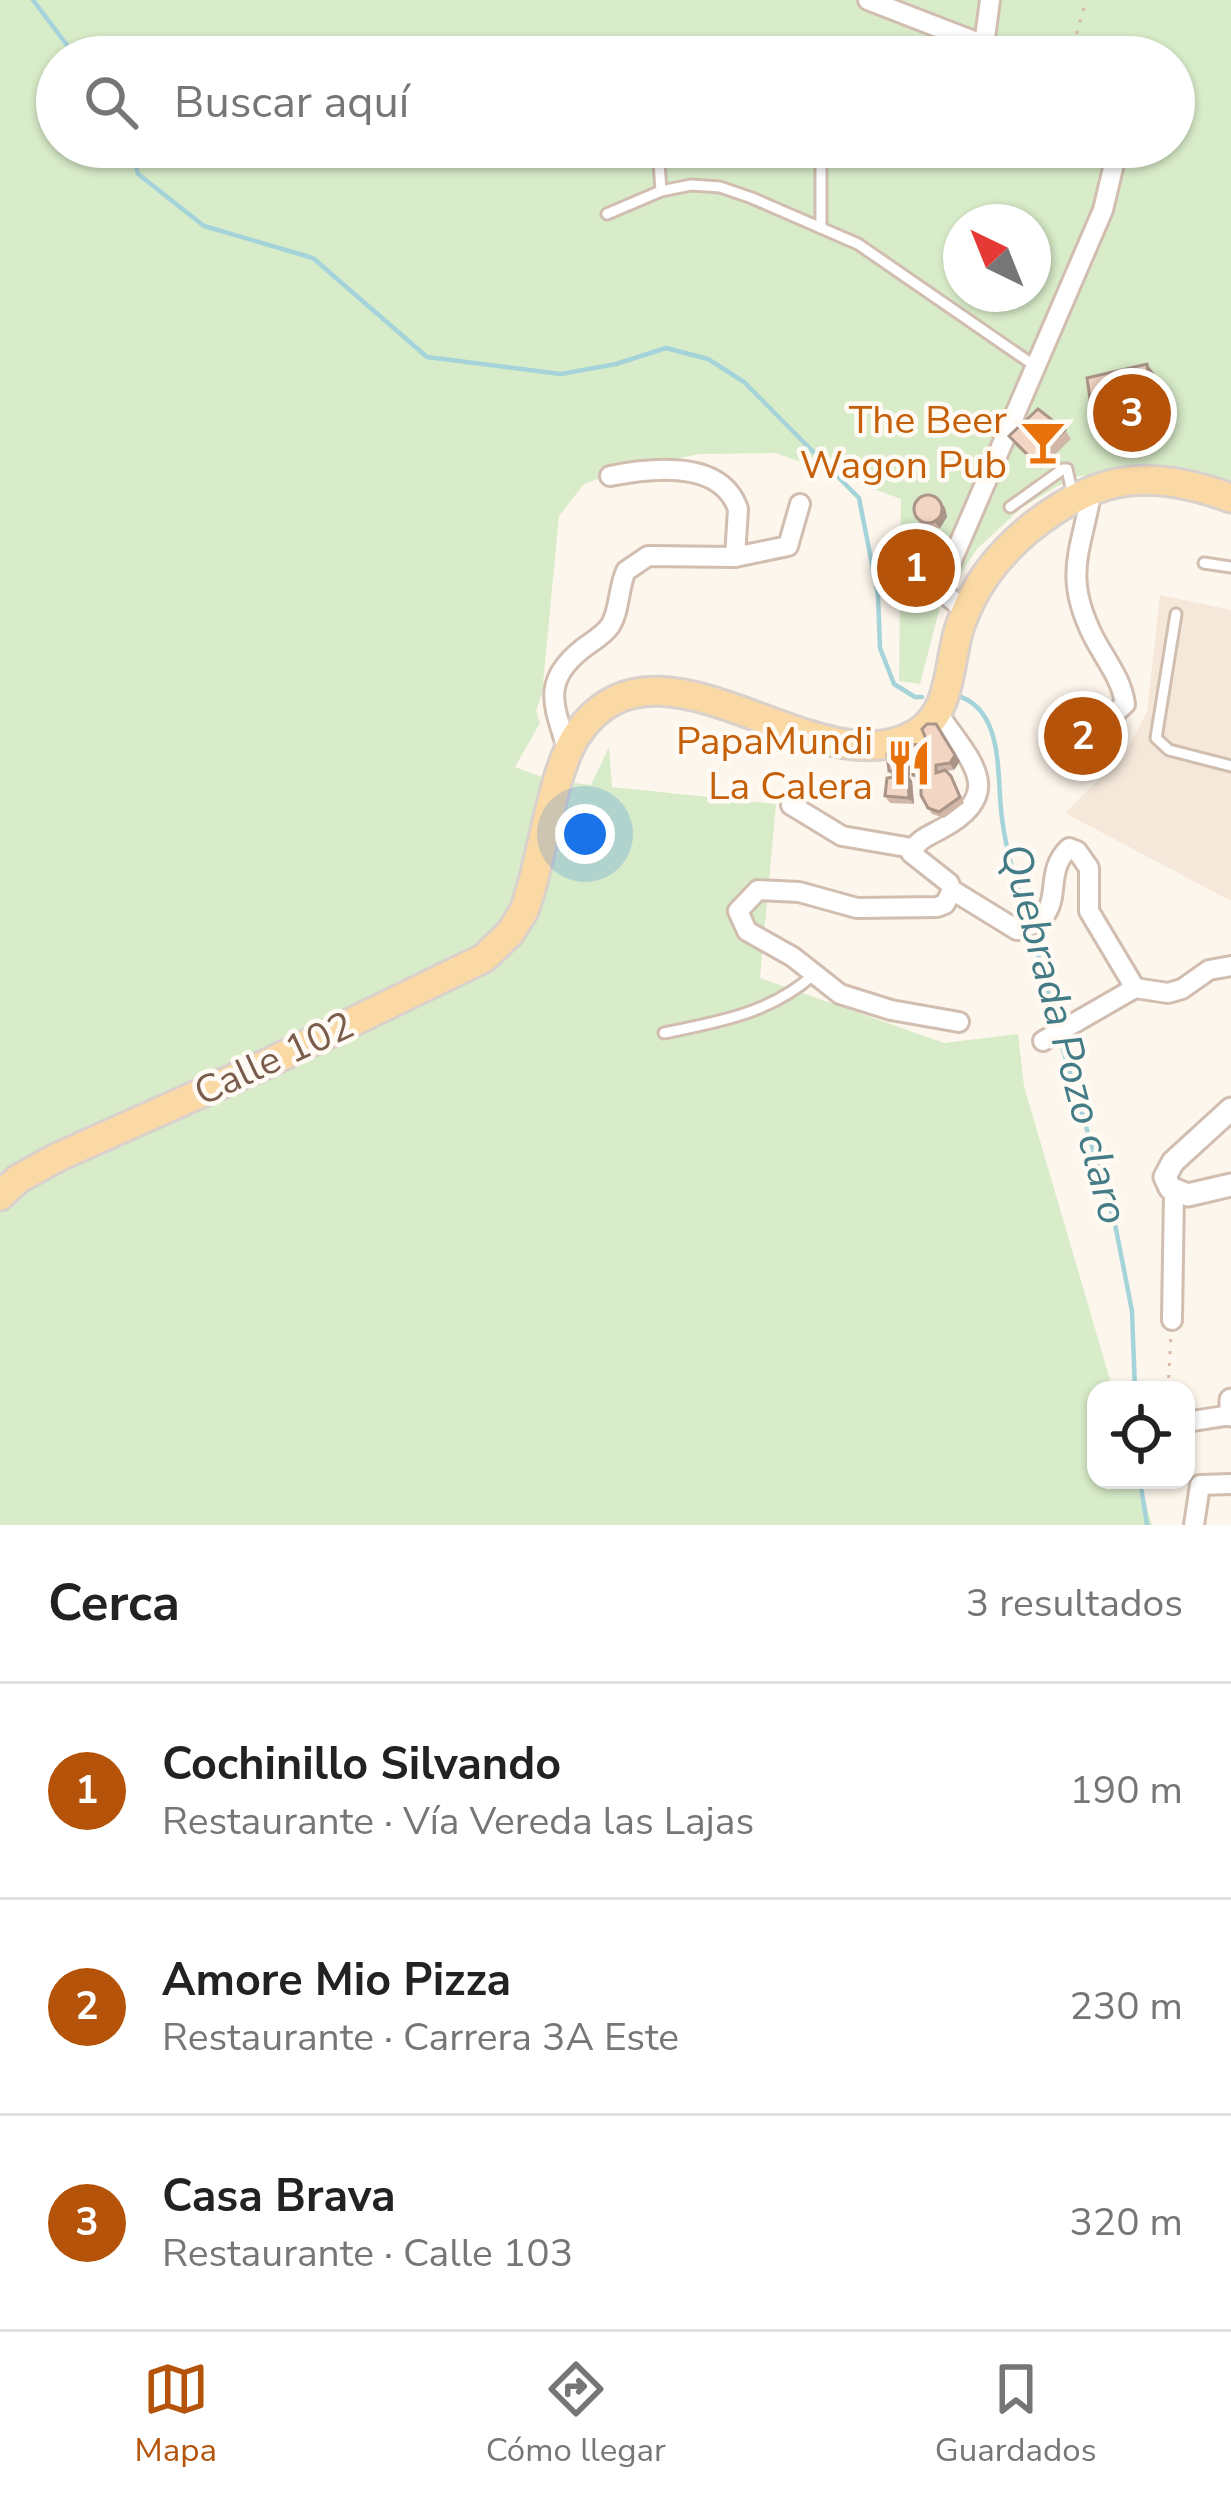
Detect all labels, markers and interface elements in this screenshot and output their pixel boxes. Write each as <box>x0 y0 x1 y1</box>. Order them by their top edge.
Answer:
search box <box>36 36 1195 168</box>
icon: search <box>78 69 144 135</box>
text: Buscar aquí <box>174 72 409 133</box>
north arrow <box>943 204 1051 312</box>
pin: 3 <box>1093 368 1171 458</box>
place label: The Beer Wagon Pub <box>800 394 1007 492</box>
bar icon: The Beer Wagon Pub <box>1018 417 1068 467</box>
pin: 1 <box>877 523 955 613</box>
pin: 2 <box>1044 691 1122 781</box>
place label: PapaMundi La Calera <box>676 715 873 813</box>
restaurant icon: PapaMundi La Calera <box>884 738 934 788</box>
your location <box>555 804 615 864</box>
water label: Quebrada Pozo claro <box>986 838 1142 1230</box>
street label: Calle 102 <box>186 999 362 1119</box>
map controls <box>1087 1381 1195 1489</box>
button: locate <box>1087 1381 1195 1489</box>
text: Cerca <box>48 1568 180 1638</box>
text: 3 resultados <box>966 1577 1183 1630</box>
text: Cochinillo Silvando <box>162 1734 561 1795</box>
text: 1 <box>75 1764 99 1817</box>
text: 190 m <box>1069 1764 1183 1817</box>
text: Restaurante · Vía Vereda las Lajas <box>162 1795 754 1848</box>
text: Amore Mio Pizza <box>162 1950 511 2011</box>
text: 2 <box>75 1980 99 2033</box>
text: 230 m <box>1069 1980 1183 2033</box>
text: Restaurante · Carrera 3A Este <box>162 2011 679 2064</box>
text: Casa Brava <box>162 2166 396 2227</box>
text: 3 <box>75 2196 99 2249</box>
text: 320 m <box>1069 2196 1183 2249</box>
text: Restaurante · Calle 103 <box>162 2227 573 2280</box>
tab: Mapa <box>134 2356 217 2473</box>
tab: Cómo llegar <box>486 2356 666 2473</box>
tab: Guardados <box>935 2356 1097 2473</box>

